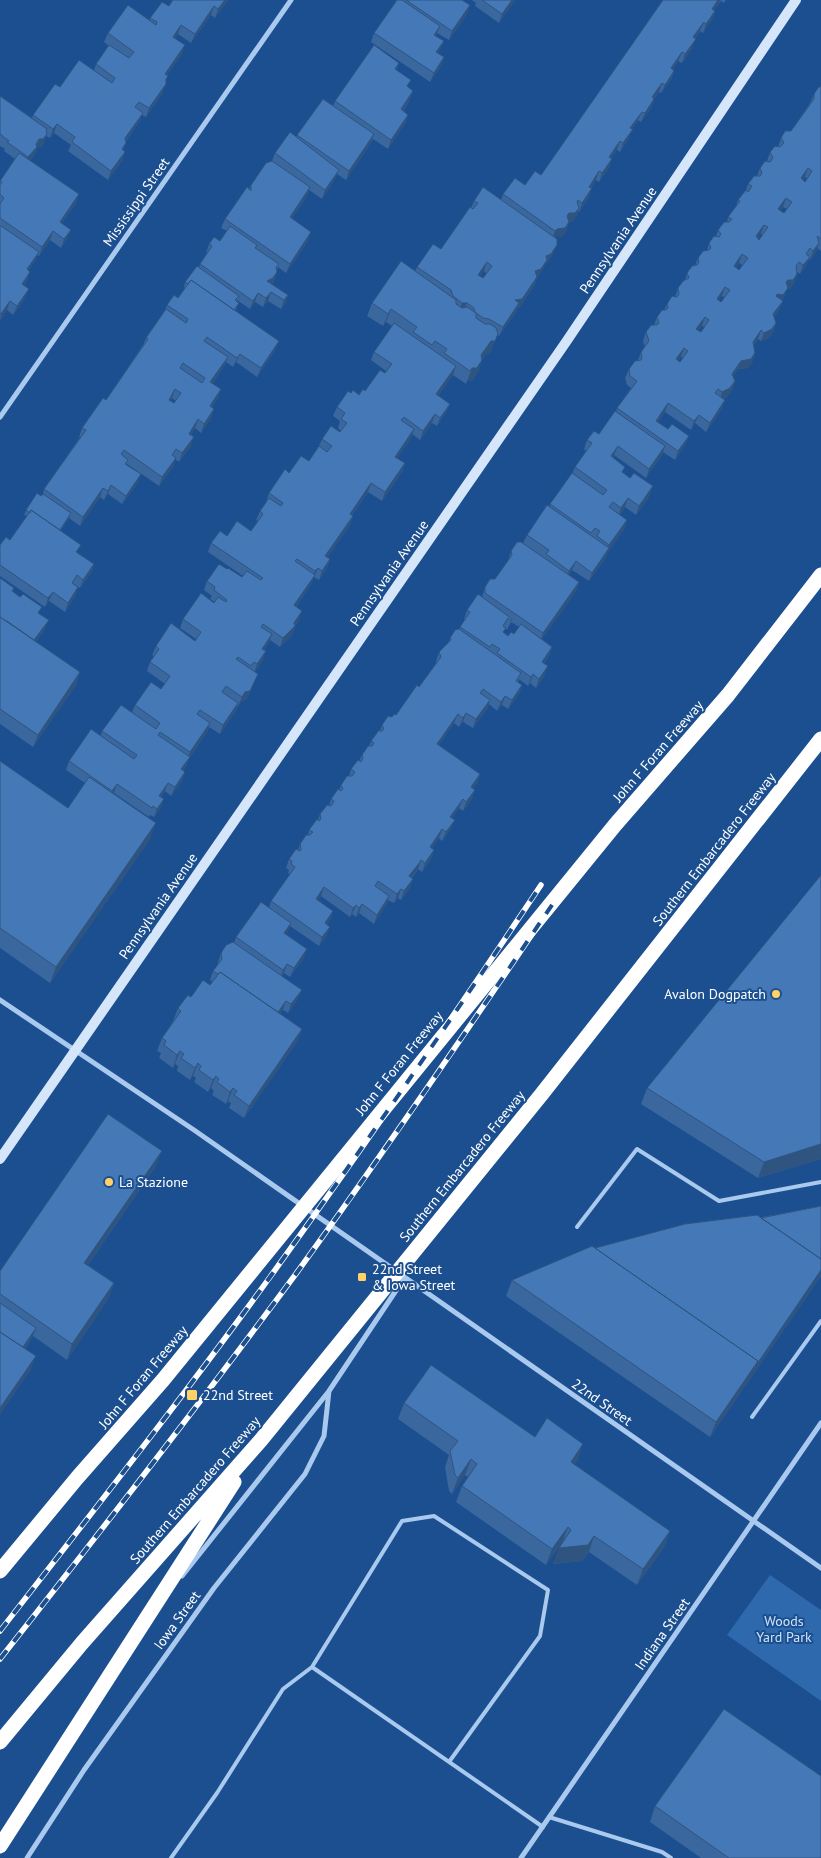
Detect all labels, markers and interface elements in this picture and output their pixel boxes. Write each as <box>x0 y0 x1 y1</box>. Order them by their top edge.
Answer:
street label: Mississippi Street <box>99 154 173 250</box>
street label: Pennsylvania Avenue <box>575 183 661 297</box>
street label: Pennsylvania Avenue <box>346 517 432 629</box>
street label: John F Foran Freeway <box>608 696 707 806</box>
street label: Southern Embarcadero Freeway <box>648 768 780 929</box>
street label: Pennsylvania Avenue <box>115 850 201 962</box>
place label: Avalon Dogpatch <box>664 985 766 1003</box>
marker: Avalon Dogpatch <box>770 988 782 1000</box>
street label: John F Foran Freeway <box>351 1007 447 1120</box>
street label: Southern Embarcadero Freeway <box>395 1086 529 1245</box>
place label: La Stazione <box>119 1173 188 1191</box>
marker: La Stazione <box>103 1176 115 1188</box>
place label: 22nd Street & Iowa Street <box>372 1260 456 1294</box>
marker: 22nd Street & Iowa Street <box>356 1271 368 1283</box>
street label: John F Foran Freeway <box>94 1321 192 1433</box>
street label: 22nd Street <box>568 1375 636 1430</box>
place label: 22nd Street <box>203 1386 273 1404</box>
marker: 22nd Street <box>185 1388 199 1402</box>
street label: Southern Embarcadero Freeway <box>126 1412 264 1568</box>
street label: Iowa Street <box>150 1587 204 1653</box>
street label: Indiana Street <box>631 1594 694 1674</box>
park label: Woods Yard Park <box>756 1612 812 1646</box>

